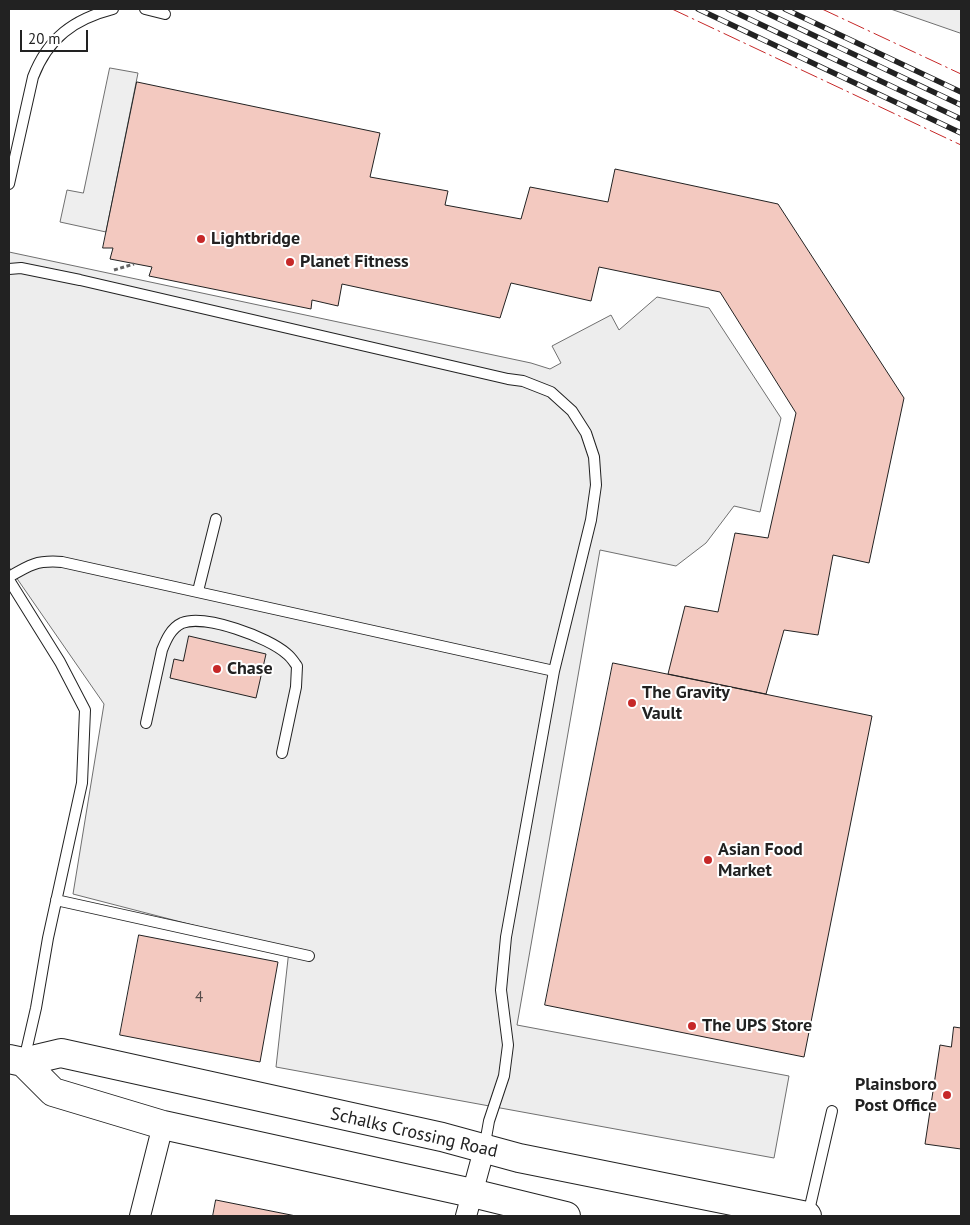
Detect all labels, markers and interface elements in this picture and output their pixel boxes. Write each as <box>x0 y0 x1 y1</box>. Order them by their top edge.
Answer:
scale bar <box>22 20 90 52</box>
text: 20 m <box>28 29 61 48</box>
place label: Lightbridge <box>211 228 300 250</box>
marker: Lightbridge <box>195 233 207 245</box>
place label: Planet Fitness <box>300 251 409 273</box>
marker: Planet Fitness <box>284 256 296 268</box>
place label: Chase <box>227 658 273 680</box>
marker: Chase <box>211 663 223 675</box>
place label: The Gravity Vault <box>642 682 730 724</box>
marker: The Gravity Vault <box>626 697 638 709</box>
place label: Asian Food Market <box>718 839 803 882</box>
marker: Asian Food Market <box>702 854 714 866</box>
house number: 4 <box>195 989 203 1007</box>
place label: The UPS Store <box>702 1015 812 1037</box>
marker: The UPS Store <box>686 1020 698 1032</box>
place label: Plainsboro Post Office <box>855 1074 937 1116</box>
marker: Plainsboro Post Office <box>941 1089 953 1101</box>
street label: Schalks Crossing Road <box>328 1103 500 1163</box>

